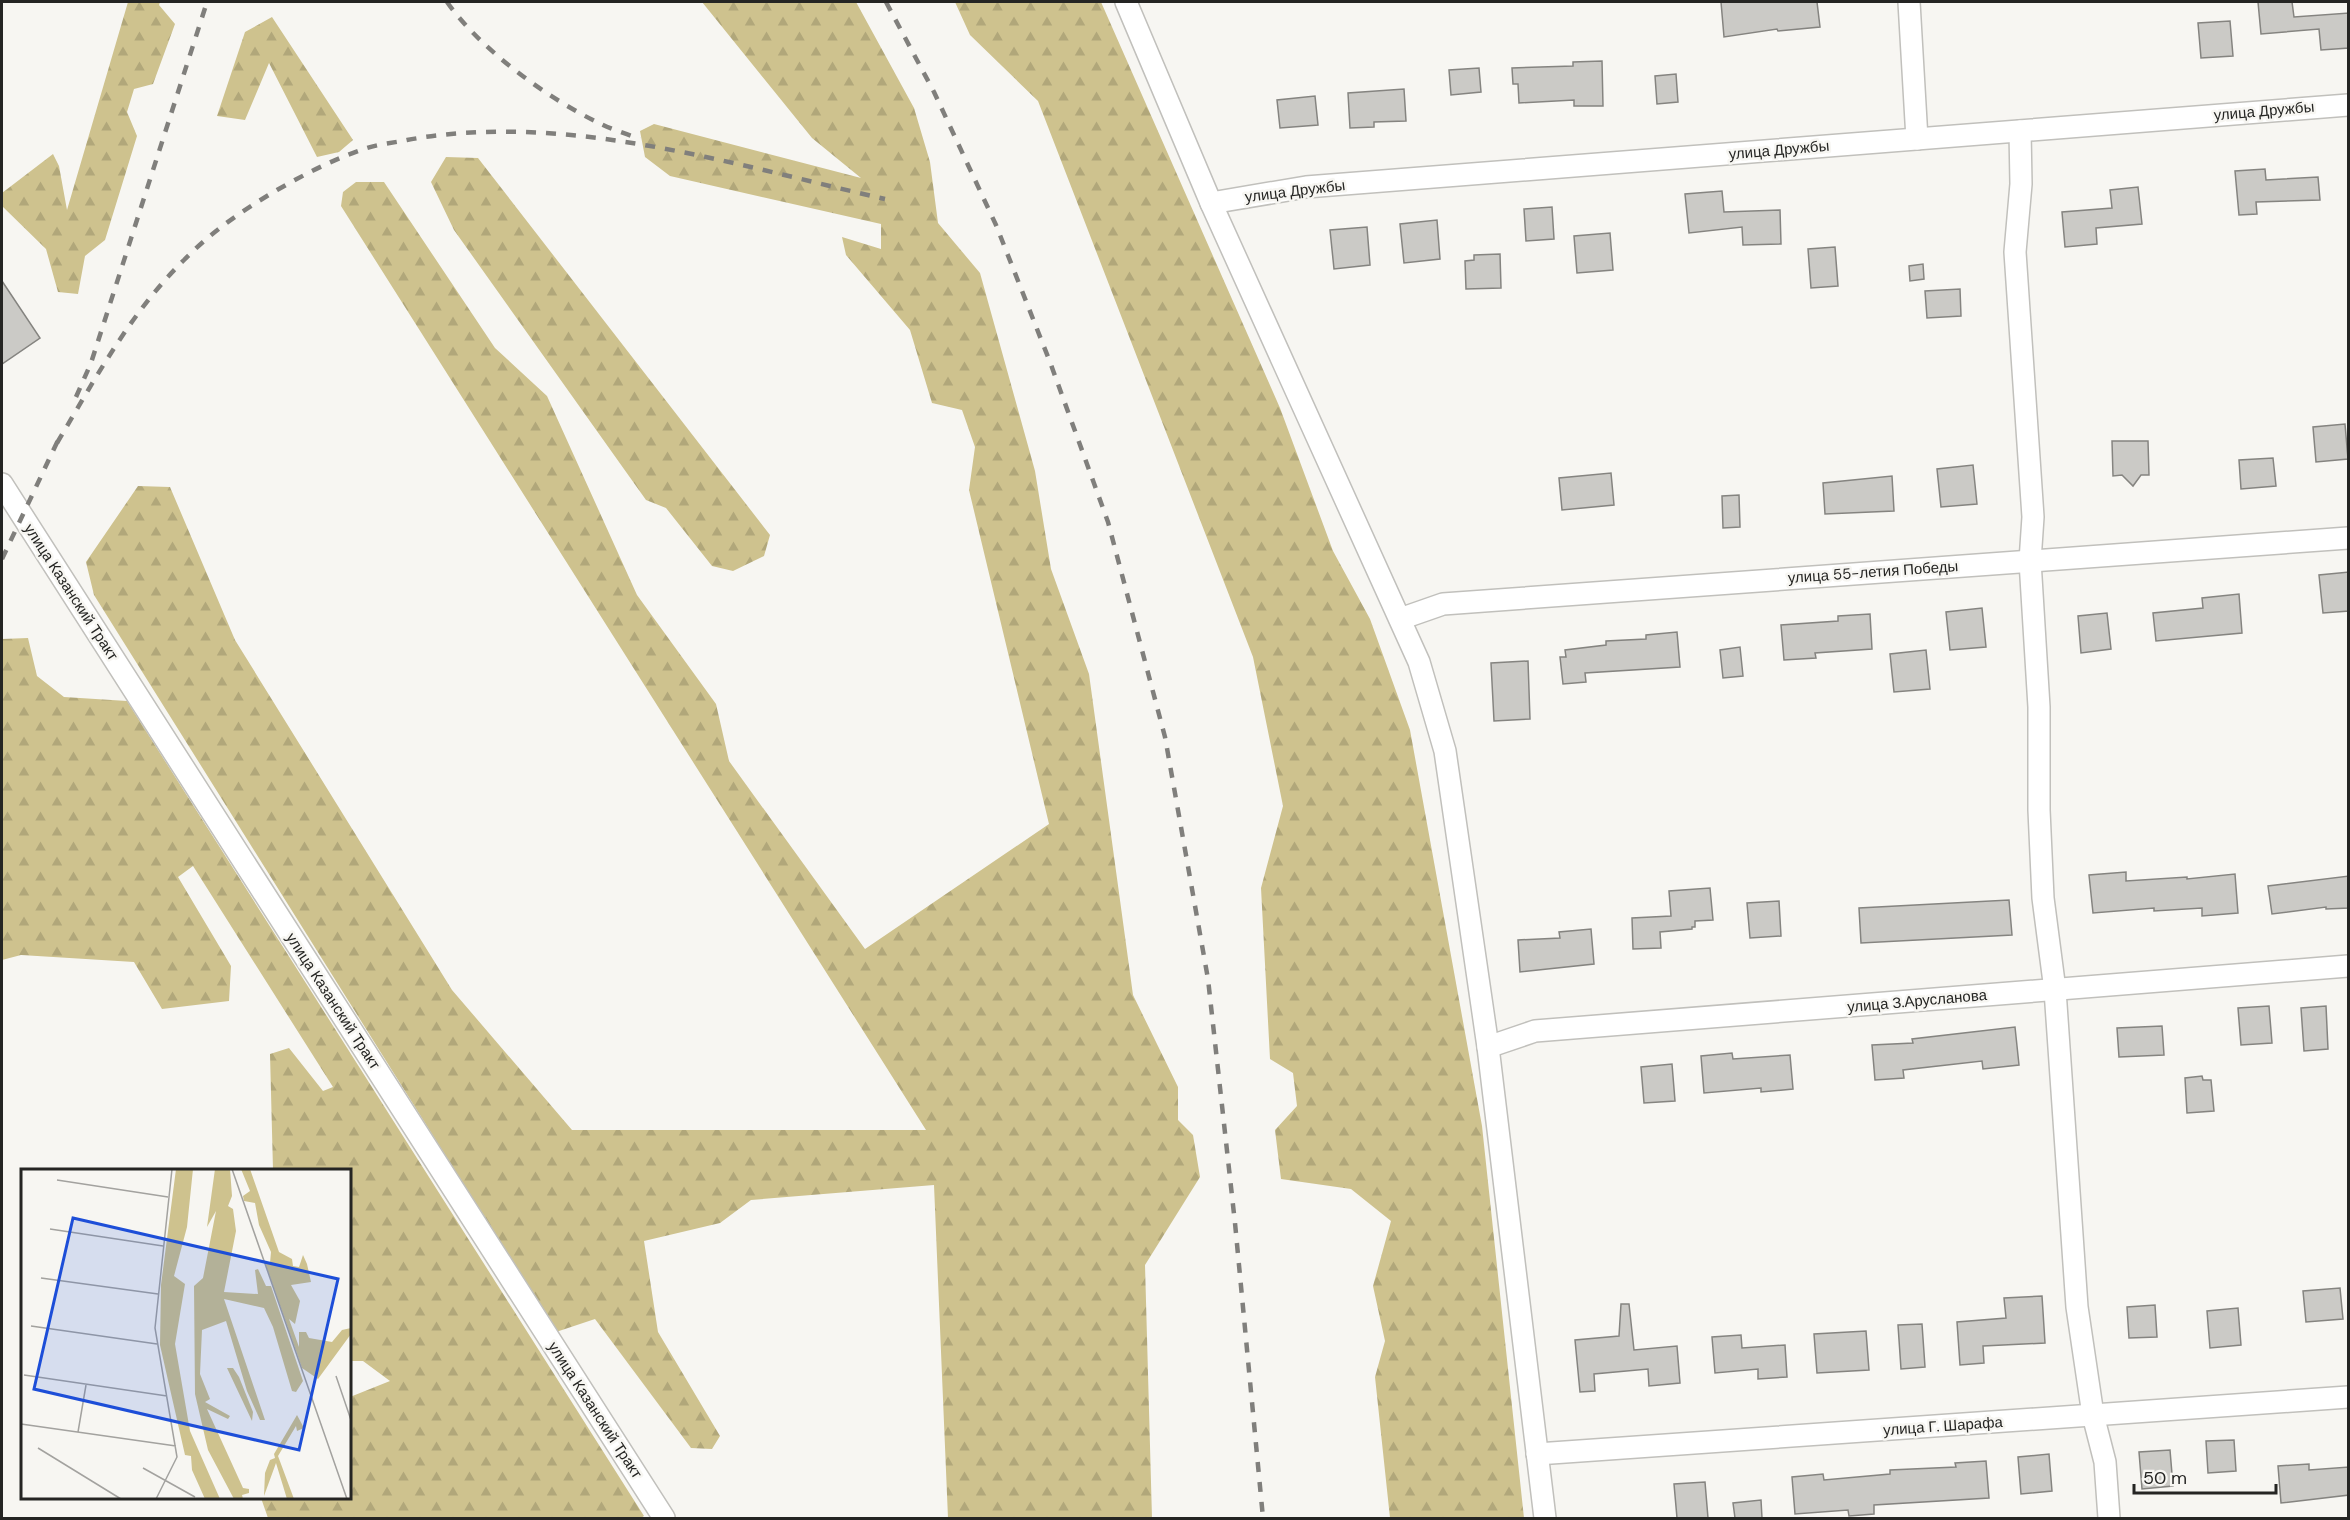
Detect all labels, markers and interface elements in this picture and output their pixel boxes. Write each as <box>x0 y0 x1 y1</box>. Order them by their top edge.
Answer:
street label: улица Дружбы <box>2213 97 2315 125</box>
street label: улица Дружбы <box>1728 136 1830 164</box>
street label: улица Дружбы <box>1244 175 1346 207</box>
street label: улица Казанский Тракт <box>19 520 123 664</box>
street label: улица 55-летия Победы <box>1787 556 1959 588</box>
street label: улица Казанский Тракт <box>281 929 385 1073</box>
street label: улица З.Арусланова <box>1846 985 1988 1017</box>
inset map <box>21 1169 351 1499</box>
street label: улица Казанский Тракт <box>543 1338 647 1482</box>
street label: улица Г. Шарафа <box>1883 1412 2004 1440</box>
scale bar <box>2134 1457 2276 1495</box>
text: 50 m <box>2143 1466 2187 1490</box>

